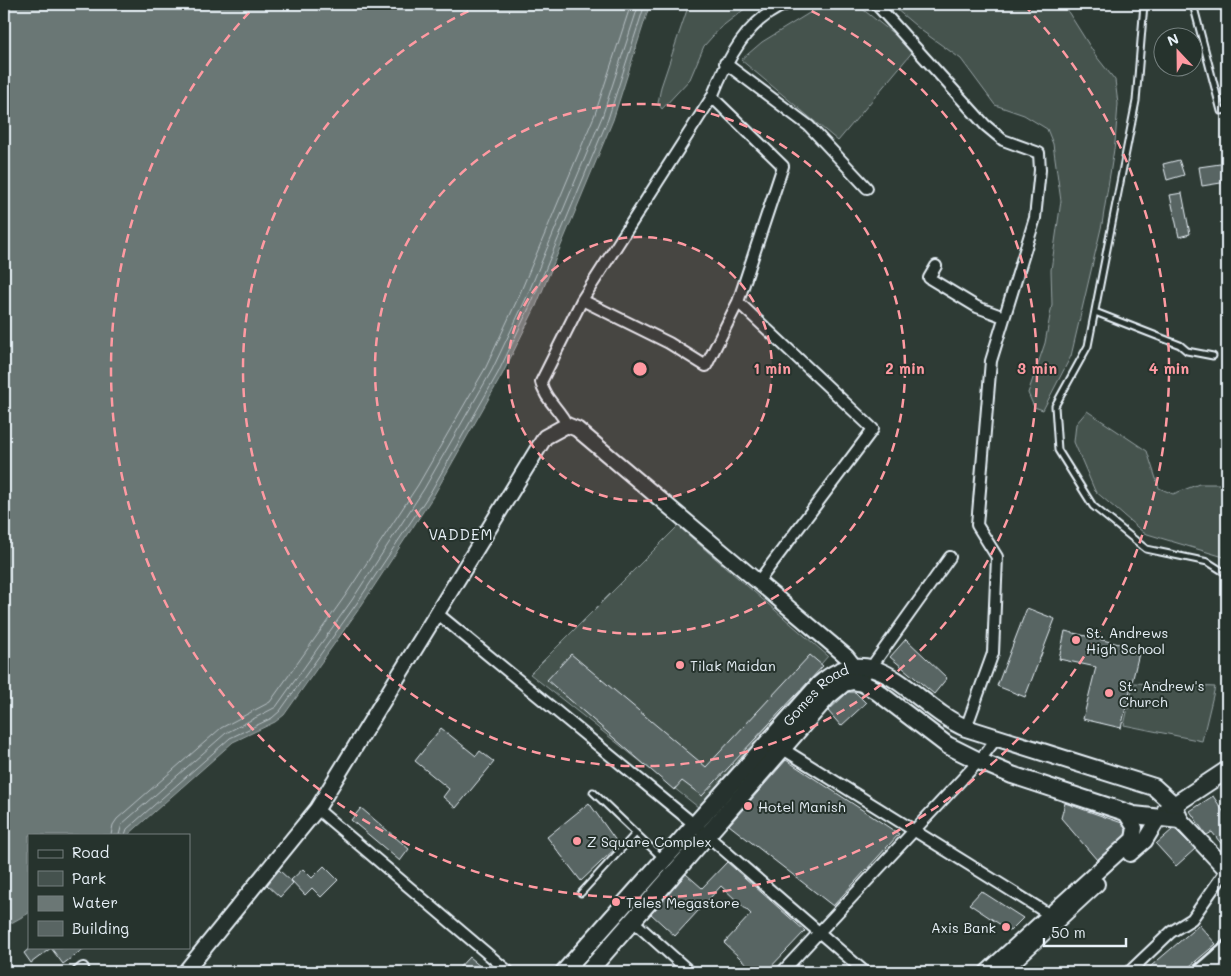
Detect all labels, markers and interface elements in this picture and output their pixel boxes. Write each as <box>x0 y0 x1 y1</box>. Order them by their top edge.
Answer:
north arrow <box>1154 28 1204 78</box>
text: N <box>1164 29 1181 50</box>
text: 1 min <box>753 358 791 378</box>
text: 2 min <box>885 358 925 378</box>
text: 3 min <box>1017 358 1057 378</box>
text: 4 min <box>1149 358 1189 378</box>
centre of rings <box>631 360 649 378</box>
district label: VADDEM <box>429 524 493 544</box>
place label: St. Andrews High School <box>1086 623 1168 658</box>
marker: St. Andrews High School <box>1070 634 1082 646</box>
place label: Tilak Maidan <box>690 656 776 675</box>
marker: Tilak Maidan <box>674 659 686 671</box>
street label: Gomes Road <box>778 659 851 730</box>
place label: St. Andrew's Church <box>1119 676 1204 711</box>
marker: St. Andrew's Church <box>1103 687 1115 699</box>
place label: Hotel Manish <box>758 797 846 816</box>
marker: Hotel Manish <box>742 800 754 812</box>
place label: Z Square Complex <box>587 832 712 851</box>
legend <box>28 834 190 948</box>
marker: Z Square Complex <box>571 835 583 847</box>
text: Road <box>72 842 109 862</box>
text: Park <box>72 868 106 888</box>
text: Water <box>72 892 118 912</box>
place label: Teles Megastore <box>626 893 740 912</box>
marker: Teles Megastore <box>610 896 622 908</box>
scale bar <box>1044 916 1126 948</box>
text: Building <box>72 918 129 938</box>
place label: Axis Bank <box>931 918 996 937</box>
marker: Axis Bank <box>1000 921 1012 933</box>
text: 50 m <box>1051 922 1086 942</box>

